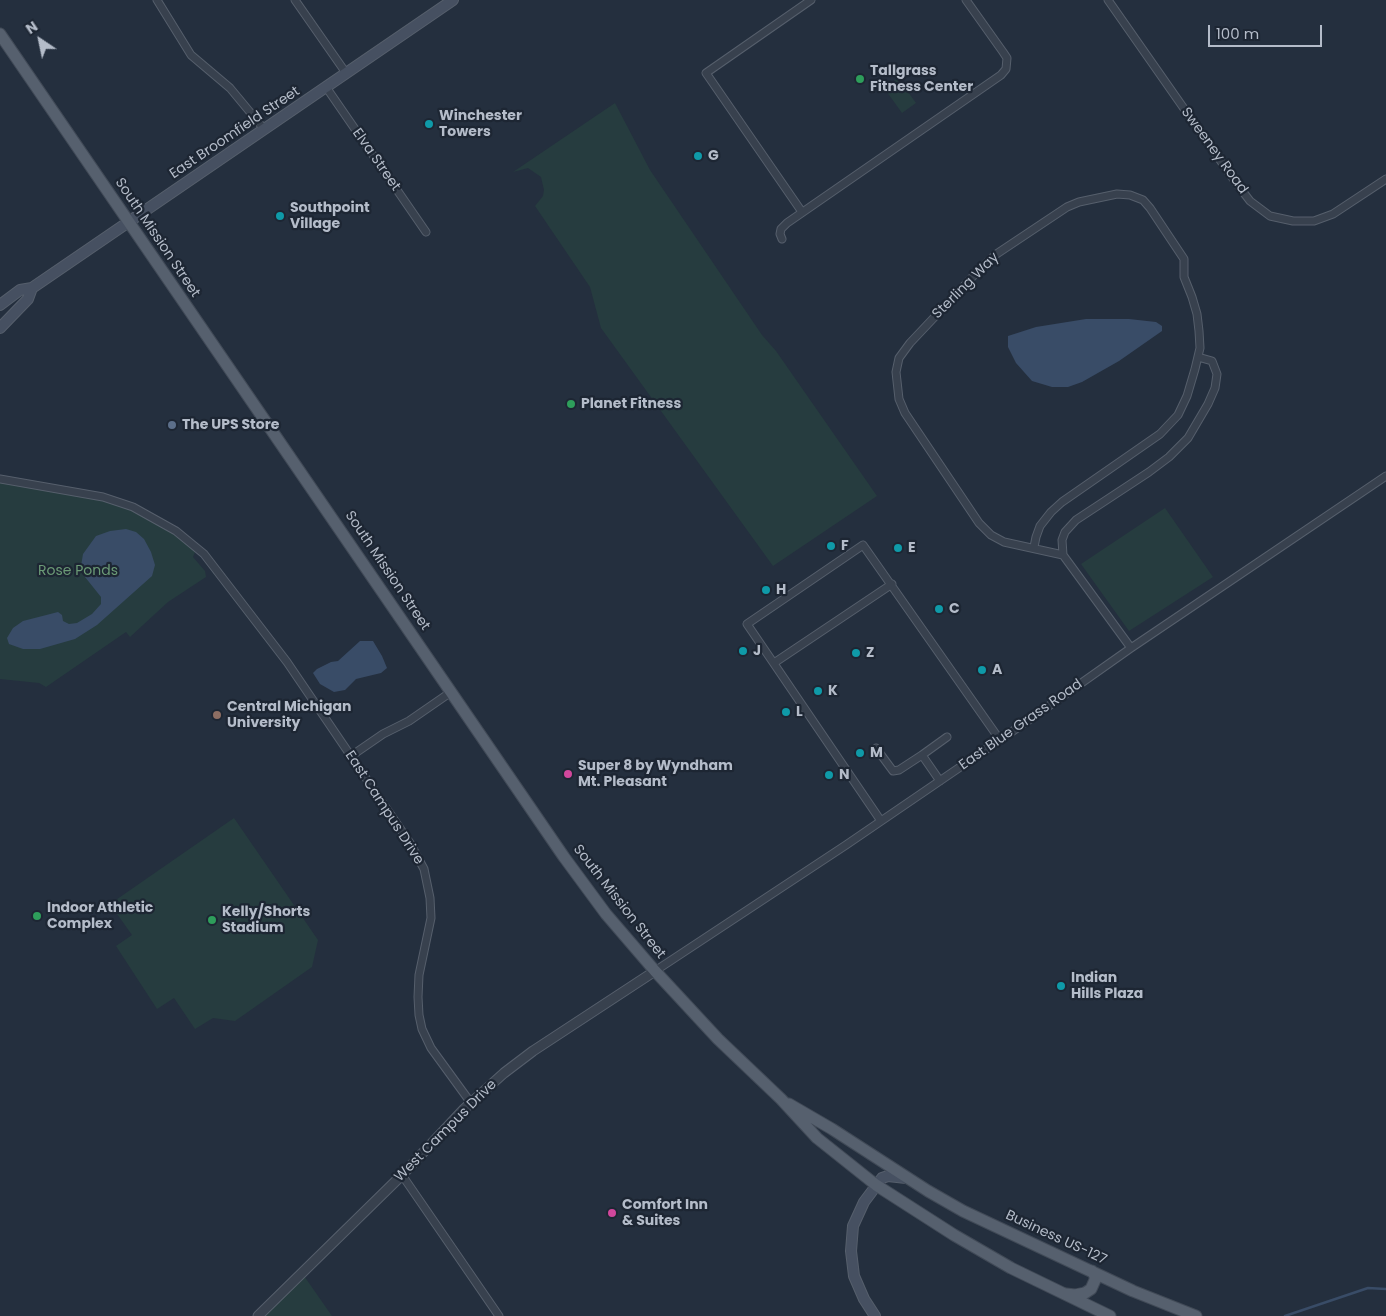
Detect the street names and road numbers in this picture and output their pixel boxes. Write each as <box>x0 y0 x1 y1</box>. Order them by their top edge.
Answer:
street label: East Broomfield Street <box>167 83 303 183</box>
street label: Sweeney Road <box>1177 105 1251 197</box>
street label: Elva Street <box>348 125 404 195</box>
street label: South Mission Street <box>111 175 203 301</box>
street label: Sterling Way <box>929 249 1003 323</box>
street label: South Mission Street <box>341 508 433 634</box>
street label: East Blue Grass Road <box>956 676 1086 774</box>
street label: East Campus Drive <box>341 748 427 868</box>
street label: South Mission Street <box>569 842 669 962</box>
street label: West Campus Drive <box>391 1076 501 1186</box>
street label: Business US-127 <box>1003 1207 1109 1269</box>

